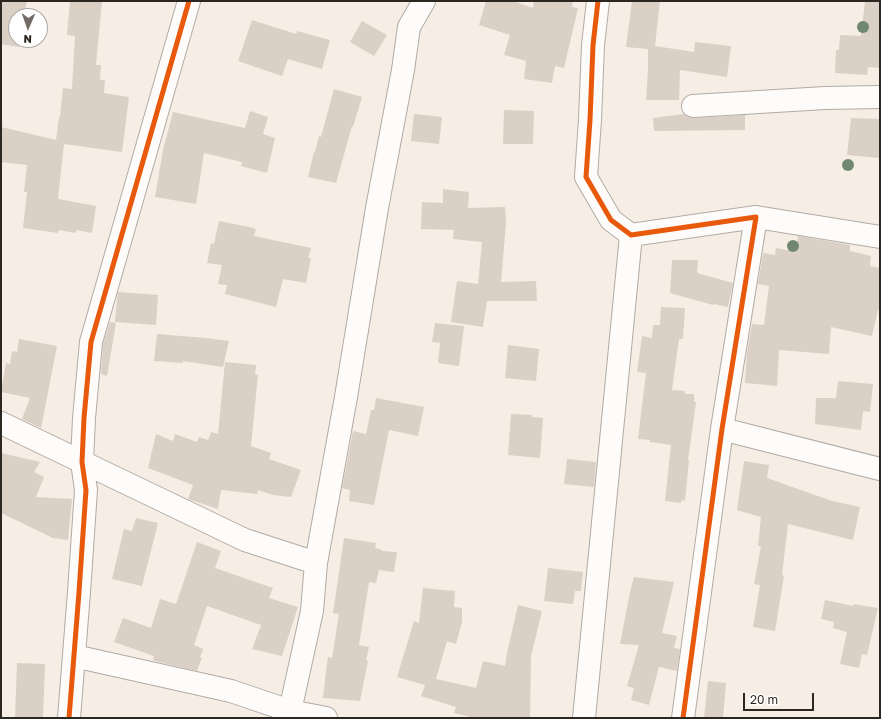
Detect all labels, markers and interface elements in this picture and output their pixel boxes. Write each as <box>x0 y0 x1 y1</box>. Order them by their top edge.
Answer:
north arrow <box>8 8 48 48</box>
text: N <box>23 33 32 46</box>
scale bar <box>745 685 816 711</box>
text: 20 m <box>750 692 778 707</box>

